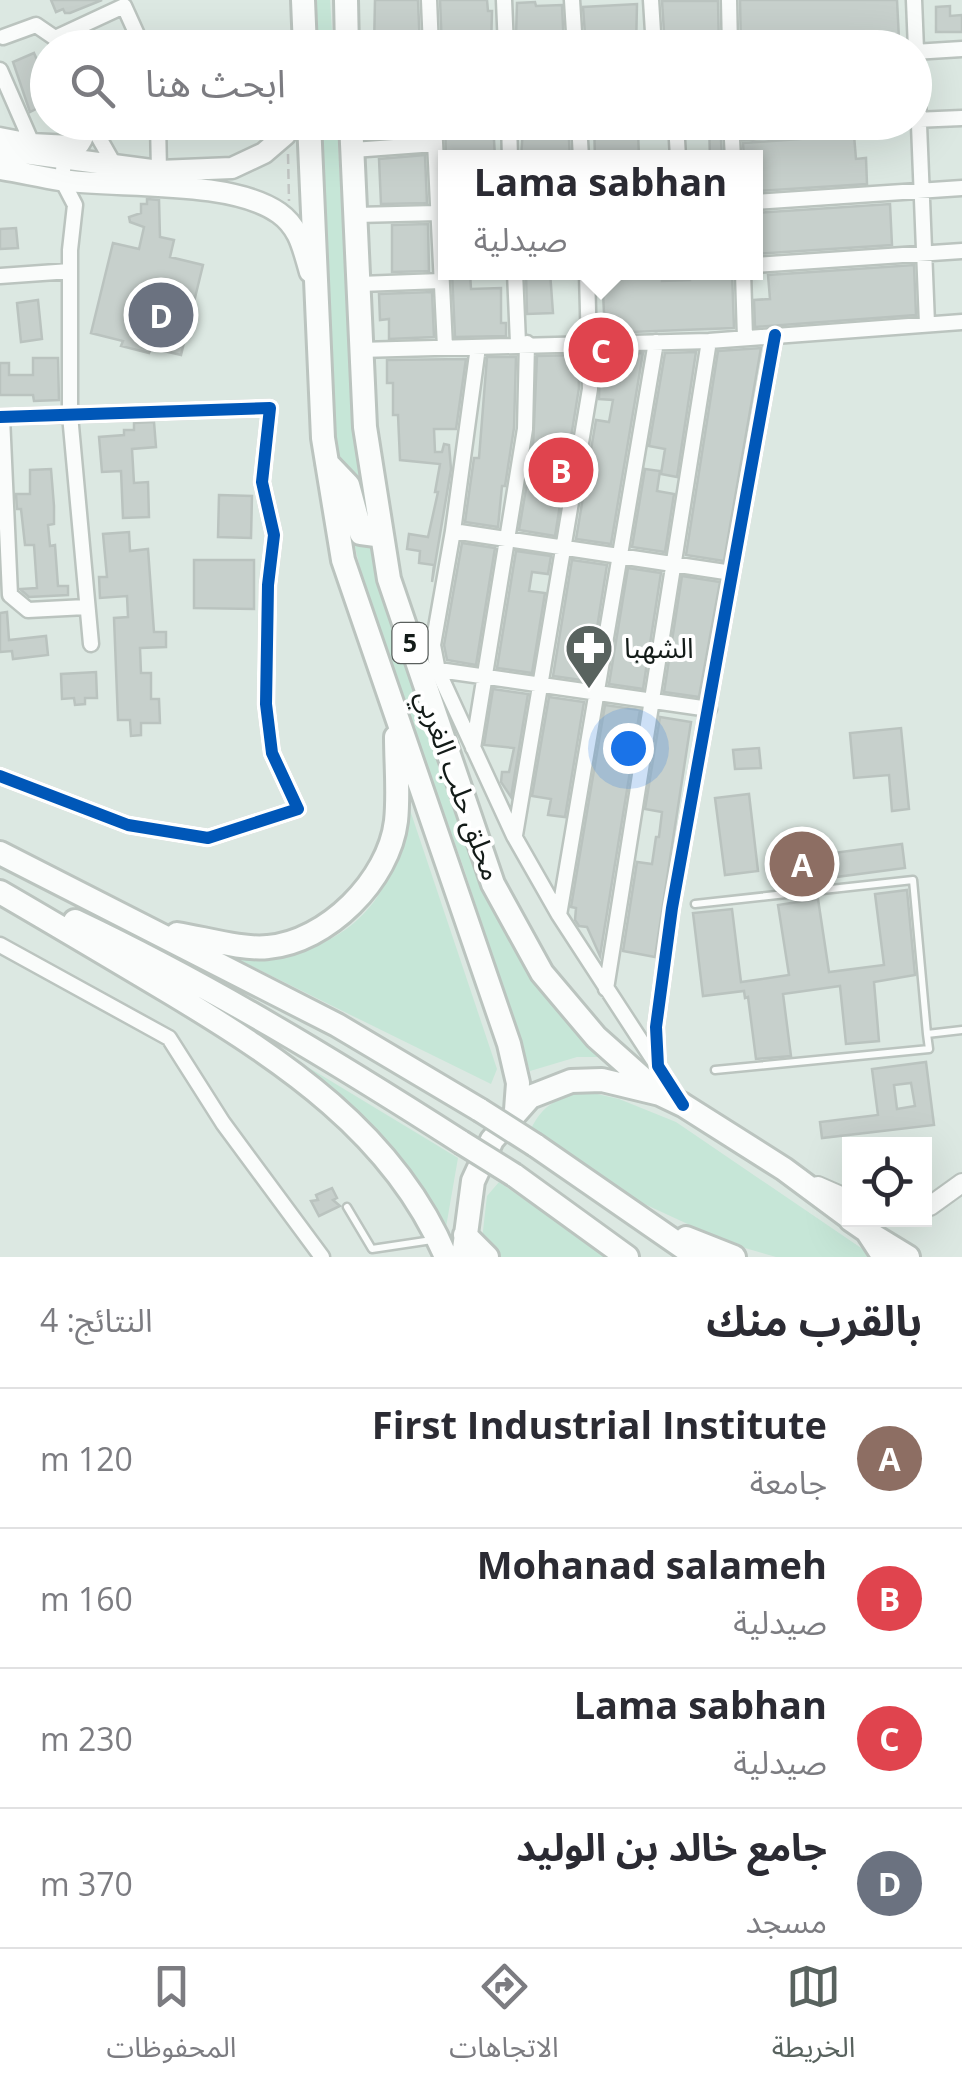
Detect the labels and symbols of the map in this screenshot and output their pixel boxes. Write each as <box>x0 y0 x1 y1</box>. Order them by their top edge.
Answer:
pin: D <box>128 278 194 352</box>
pin: C <box>568 312 634 388</box>
pin: B <box>528 432 594 508</box>
pharmacy icon: الشهبا <box>563 622 615 690</box>
road number: 5 <box>392 623 428 663</box>
place label: الشهبا <box>624 628 694 666</box>
street label: محلق حلب الغربي <box>405 684 512 887</box>
your location <box>603 723 654 774</box>
pin: A <box>770 826 834 902</box>

